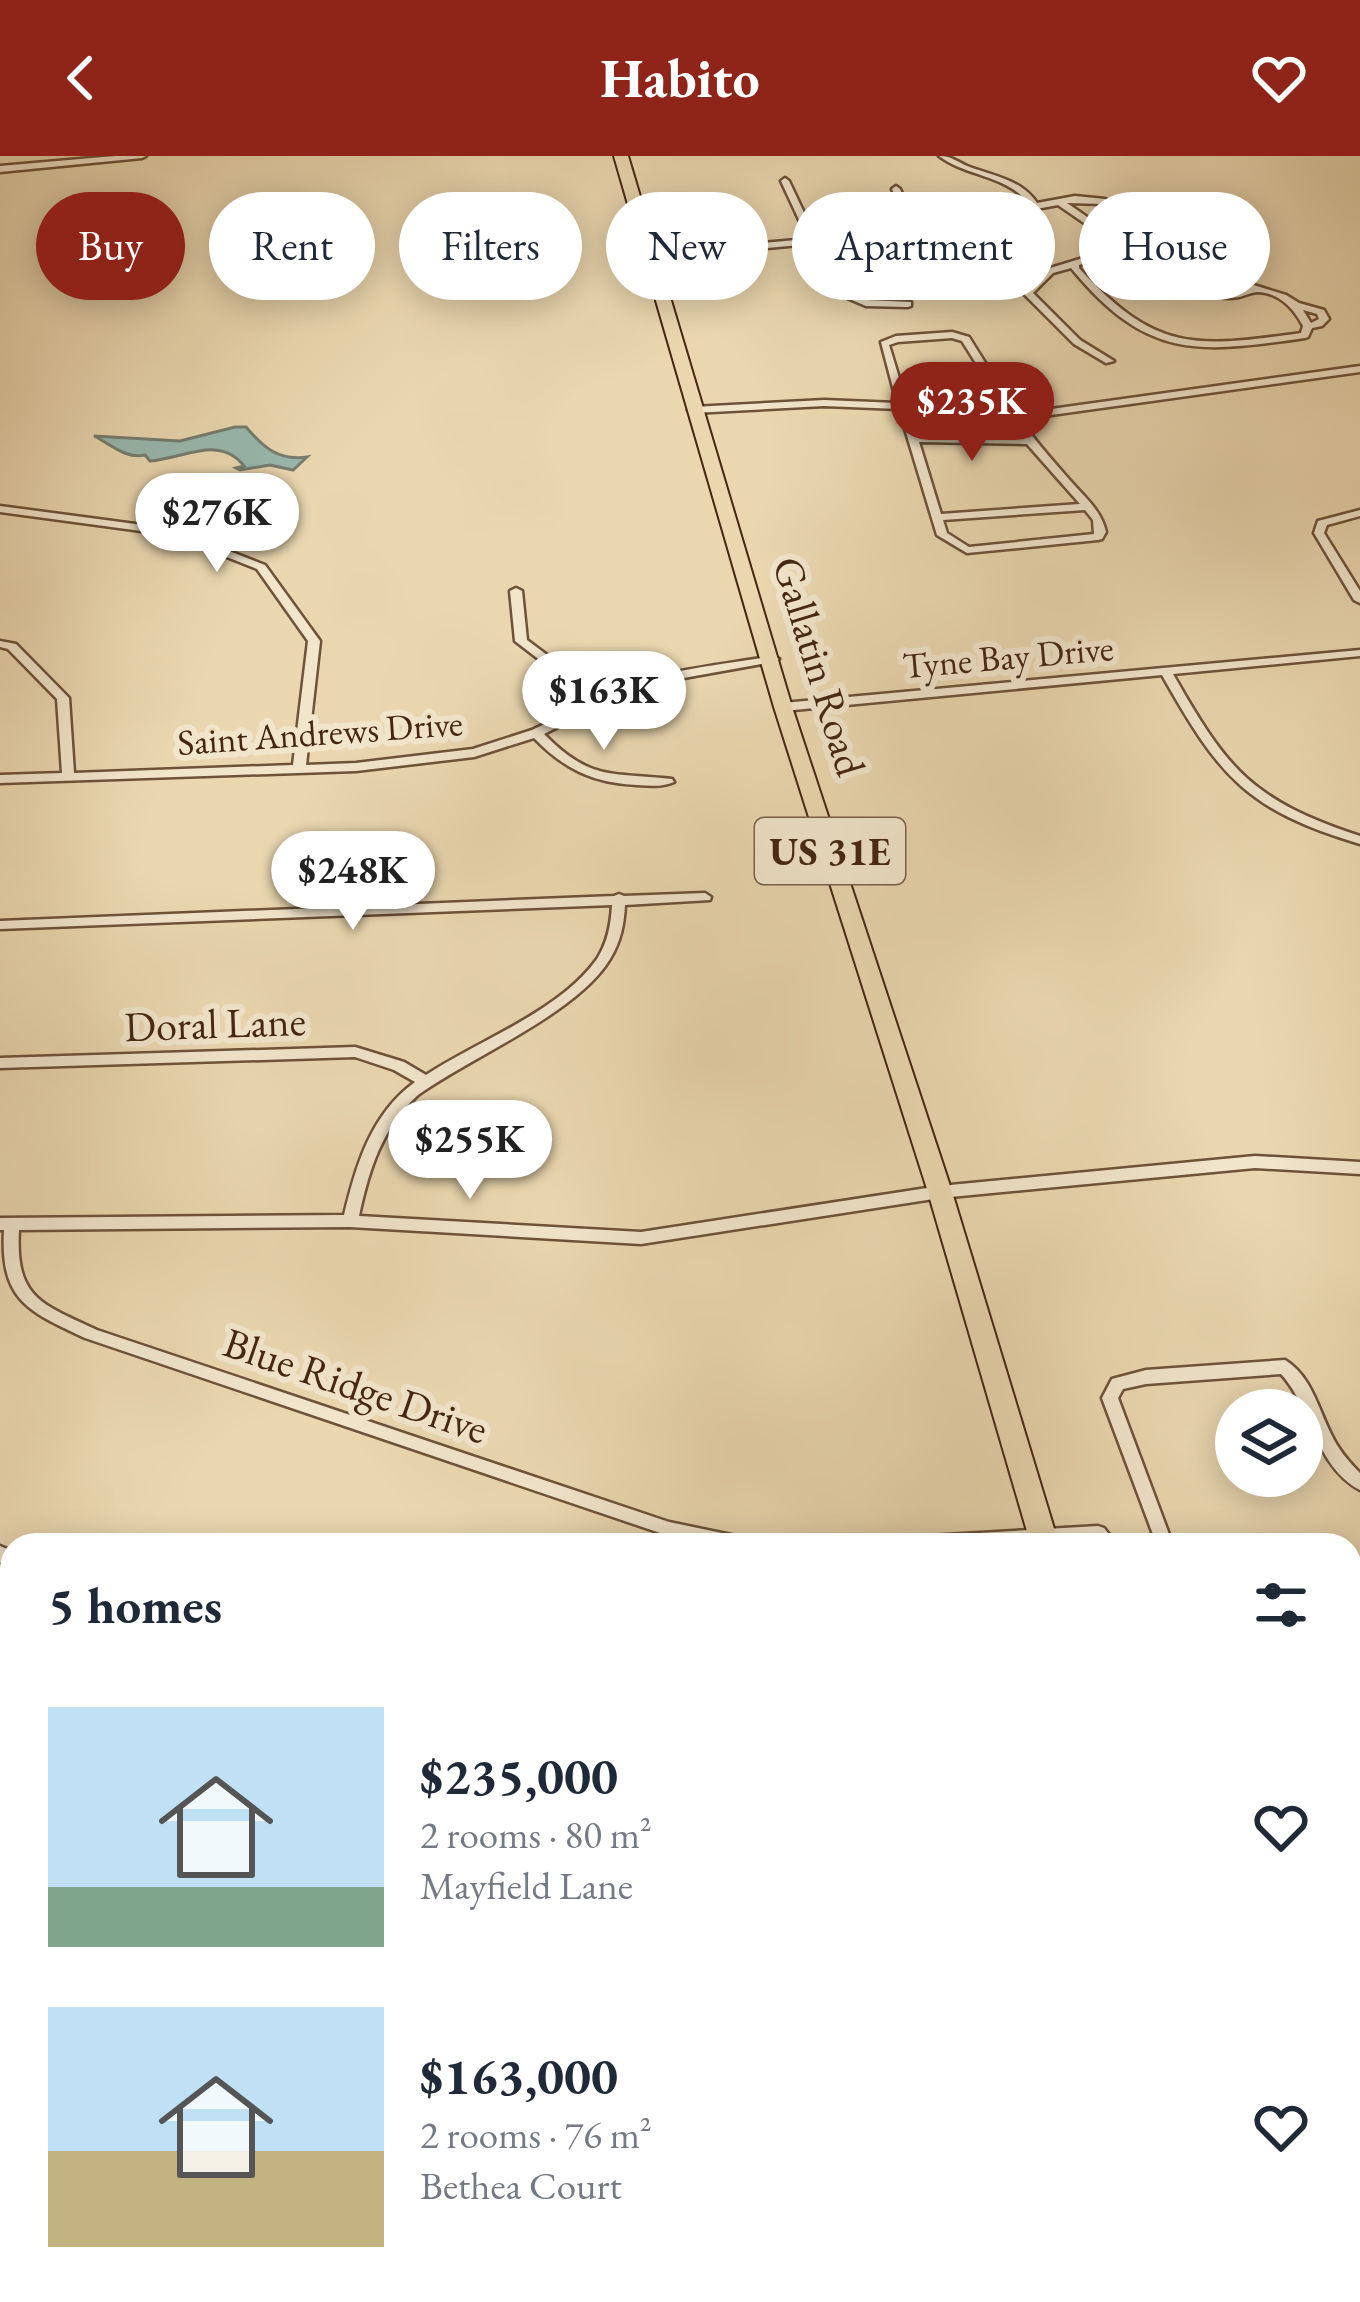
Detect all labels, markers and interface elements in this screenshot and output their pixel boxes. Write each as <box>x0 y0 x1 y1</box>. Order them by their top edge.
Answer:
text: Habito <box>600 43 760 113</box>
icon: back <box>48 45 114 111</box>
icon: heart <box>1246 45 1312 111</box>
chip: Buy <box>36 192 185 300</box>
chip: Rent <box>209 192 375 300</box>
chip: Filters <box>399 192 582 300</box>
chip: New <box>606 192 768 300</box>
chip: Apartment <box>792 192 1055 300</box>
chip: House <box>1079 192 1270 300</box>
pin: $235K <box>888 362 1056 464</box>
text: $235K <box>917 375 1027 426</box>
pin: $276K <box>133 473 301 575</box>
text: $276K <box>162 486 272 537</box>
street label: Gallatin Road <box>760 550 879 783</box>
street label: Tyne Bay Drive <box>901 624 1115 689</box>
pin: $163K <box>520 651 688 753</box>
text: $163K <box>549 664 659 715</box>
street label: Saint Andrews Drive <box>176 699 464 766</box>
road number: US 31E <box>755 818 905 884</box>
pin: $248K <box>269 831 437 933</box>
text: $248K <box>298 844 408 895</box>
street label: Doral Lane <box>123 993 307 1054</box>
pin: $255K <box>386 1100 554 1202</box>
text: $255K <box>415 1113 525 1164</box>
street label: Blue Ridge Drive <box>216 1315 495 1456</box>
map controls <box>1215 1389 1323 1497</box>
button: layers <box>1215 1389 1323 1497</box>
text: 5 homes <box>48 1572 222 1638</box>
icon: filters <box>1248 1572 1314 1638</box>
text: $235,000 <box>420 1743 618 1809</box>
icon: home <box>144 1755 288 1899</box>
icon: heart <box>1248 1794 1314 1860</box>
text: 2 rooms · 80 m² <box>420 1809 652 1860</box>
text: Mayfield Lane <box>420 1860 633 1911</box>
text: $163,000 <box>420 2043 618 2109</box>
icon: home <box>144 2055 288 2199</box>
icon: heart <box>1248 2094 1314 2160</box>
text: 2 rooms · 76 m² <box>420 2109 652 2160</box>
text: Bethea Court <box>420 2160 622 2211</box>

